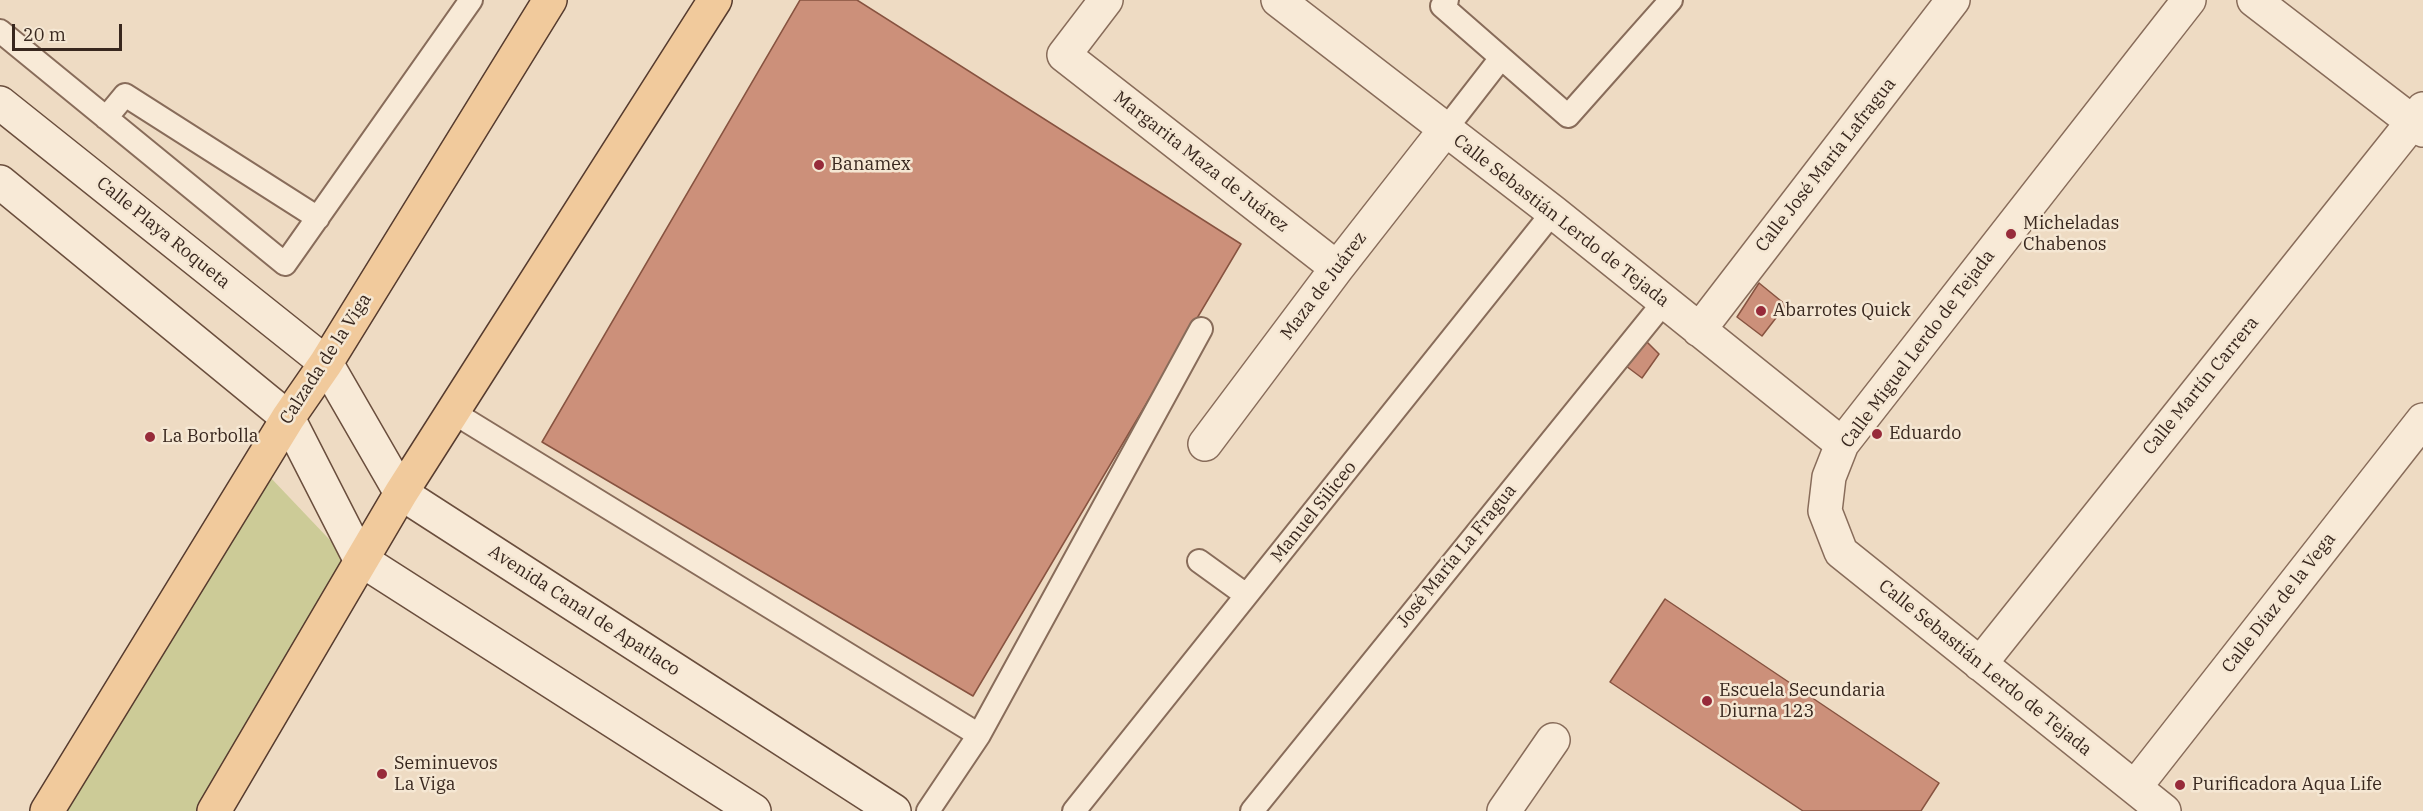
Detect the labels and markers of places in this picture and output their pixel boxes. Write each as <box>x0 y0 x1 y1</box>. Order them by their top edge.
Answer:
place label: Banamex <box>831 154 911 176</box>
marker: Banamex <box>812 158 826 172</box>
place label: Micheladas Chabenos <box>2023 213 2119 256</box>
marker: Micheladas Chabenos <box>2004 227 2018 241</box>
place label: Abarrotes Quick <box>1773 300 1911 322</box>
marker: Abarrotes Quick <box>1754 304 1768 318</box>
place label: Eduardo <box>1889 423 1961 445</box>
place label: La Borbolla <box>162 426 259 448</box>
marker: Eduardo <box>1870 427 1884 441</box>
marker: La Borbolla <box>143 430 157 444</box>
place label: Escuela Secundaria Diurna 123 <box>1719 680 1885 722</box>
marker: Escuela Secundaria Diurna 123 <box>1700 694 1714 708</box>
place label: Seminuevos La Viga <box>394 753 498 795</box>
marker: Seminuevos La Viga <box>375 767 389 781</box>
place label: Purificadora Aqua Life <box>2192 774 2382 796</box>
marker: Purificadora Aqua Life <box>2173 778 2187 792</box>

